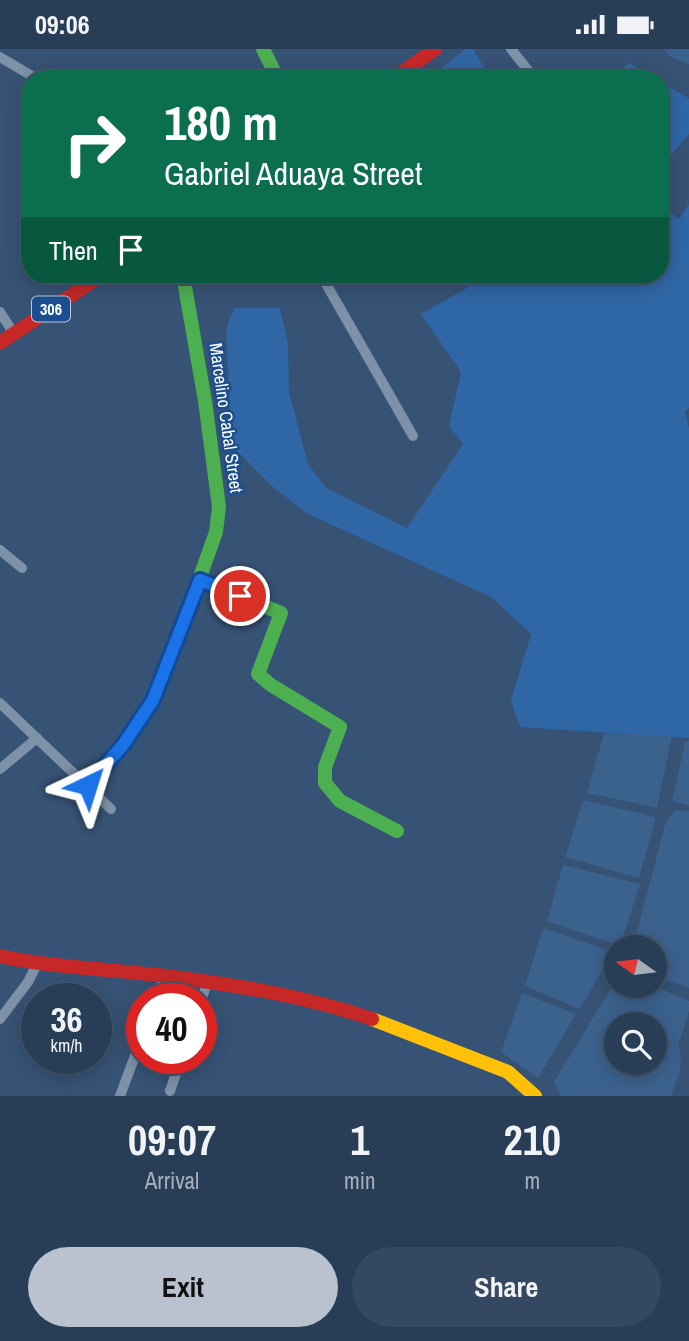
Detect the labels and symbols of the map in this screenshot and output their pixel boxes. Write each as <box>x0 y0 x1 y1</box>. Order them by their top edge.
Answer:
road number: 306 <box>32 297 70 321</box>
street label: Marcelino Cabal Street <box>204 341 249 494</box>
pin <box>210 566 270 626</box>
position arrow <box>51 748 125 822</box>
north arrow <box>604 935 667 997</box>
speed limit sign: 40 <box>126 983 217 1074</box>

